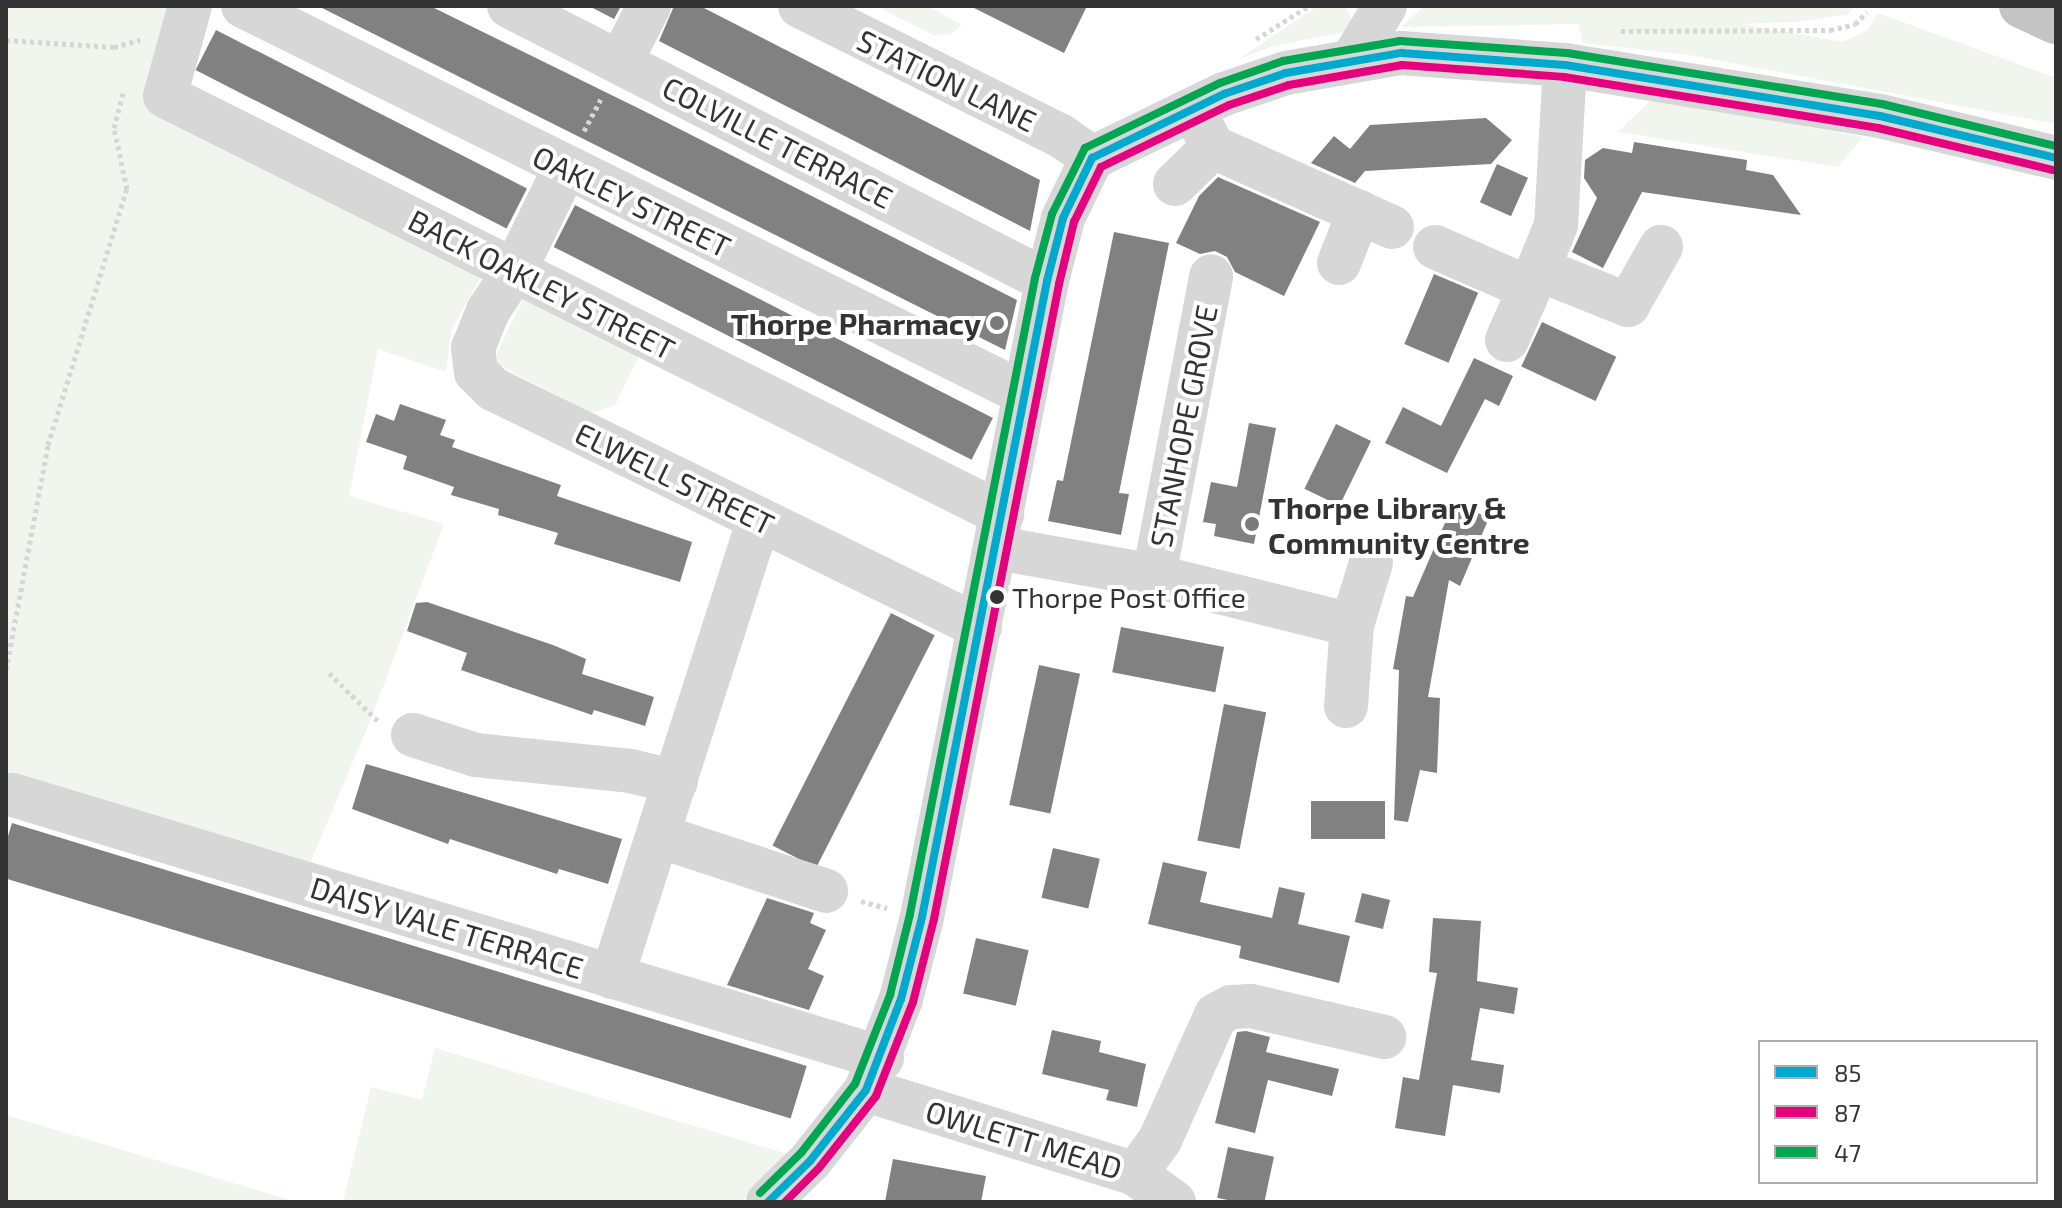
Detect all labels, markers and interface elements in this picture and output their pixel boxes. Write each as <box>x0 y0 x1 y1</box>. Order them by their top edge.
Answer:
street label: STATION LANE <box>852 21 1042 139</box>
street label: COLVILLE TERRACE <box>657 68 899 216</box>
street label: OAKLEY STREET <box>527 137 737 265</box>
street label: BACK OAKLEY STREET <box>403 201 681 367</box>
street label: STANHOPE GROVE <box>1142 302 1224 550</box>
place label: Thorpe Pharmacy <box>731 305 981 341</box>
marker: Thorpe Pharmacy <box>988 314 1006 332</box>
street label: ELWELL STREET <box>569 414 781 542</box>
place label: Thorpe Library & Community Centre <box>1268 489 1530 560</box>
marker: Thorpe Library & Community Centre <box>1243 515 1261 533</box>
place label: Thorpe Post Office <box>1012 580 1246 614</box>
marker: Thorpe Post Office <box>989 589 1005 605</box>
street label: DAISY VALE TERRACE <box>305 868 589 986</box>
legend <box>1758 1040 2038 1184</box>
text: 85 <box>1834 1058 1861 1087</box>
street label: OWLETT MEAD <box>921 1092 1127 1186</box>
text: 87 <box>1834 1098 1861 1127</box>
text: 47 <box>1834 1138 1861 1167</box>

